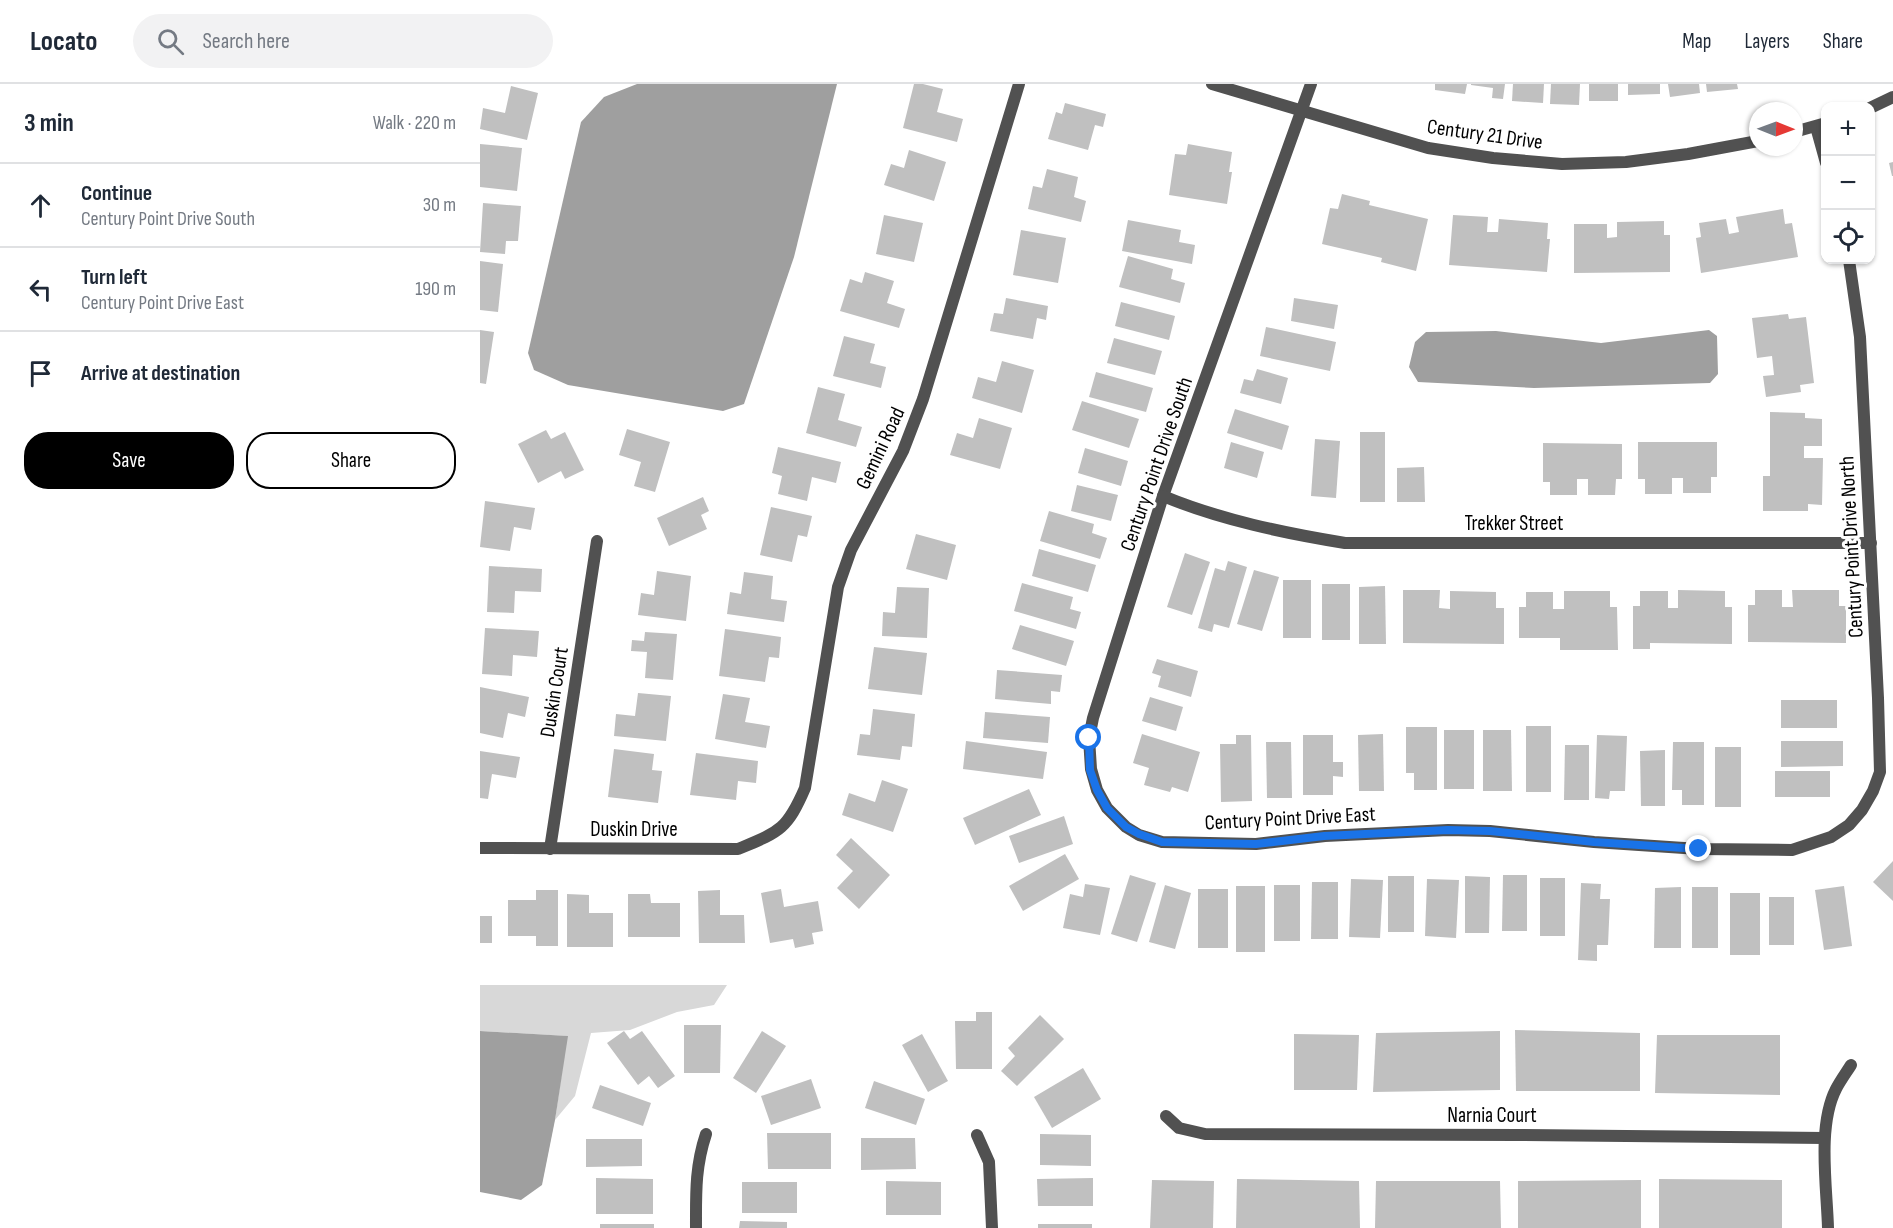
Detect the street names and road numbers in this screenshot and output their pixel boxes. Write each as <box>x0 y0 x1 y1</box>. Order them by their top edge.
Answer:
street label: Century 21 Drive <box>1426 114 1544 155</box>
street label: Century Point Drive South <box>1115 374 1198 555</box>
street label: Gemini Road <box>851 403 910 493</box>
street label: Century Point Drive North <box>1834 456 1869 638</box>
street label: Trekker Street <box>1465 511 1563 536</box>
street label: Duskin Court <box>535 645 574 739</box>
street label: Century Point Drive East <box>1204 802 1376 835</box>
street label: Duskin Drive <box>590 817 678 842</box>
street label: Narnia Court <box>1447 1103 1537 1128</box>

